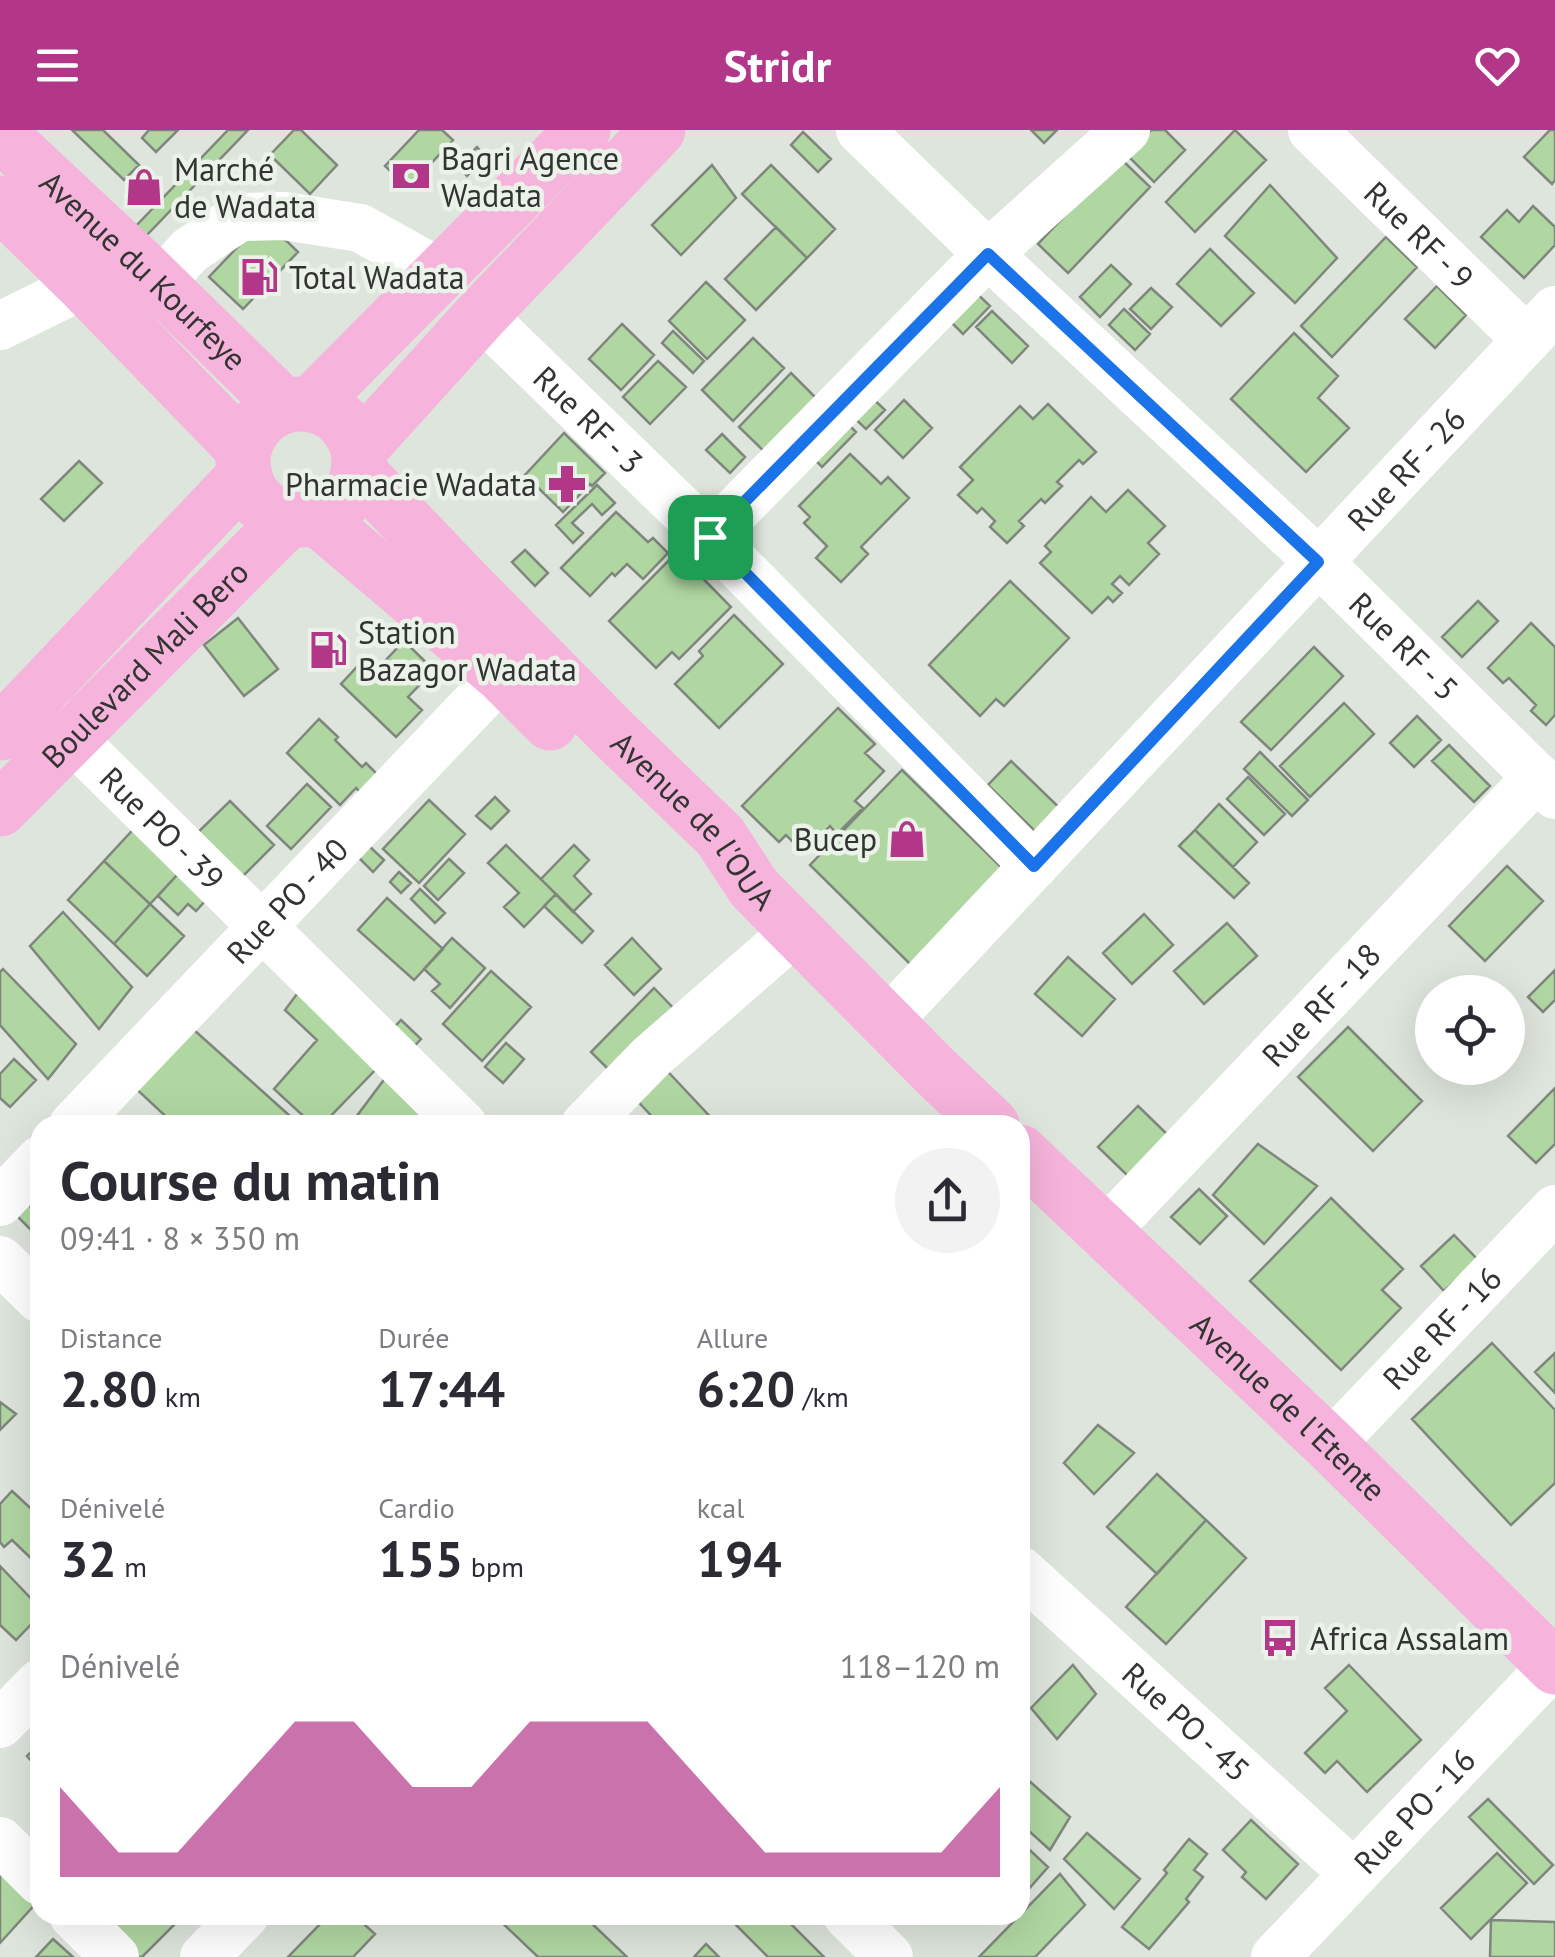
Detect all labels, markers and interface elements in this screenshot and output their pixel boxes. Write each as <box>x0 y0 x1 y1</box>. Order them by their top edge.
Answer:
text: Stridr <box>724 36 831 94</box>
icon: menu <box>30 38 85 93</box>
icon: heart <box>1470 38 1525 93</box>
place label: Bagri Agence Wadata <box>441 137 619 216</box>
place label: Marché de Wadata <box>174 148 316 227</box>
bank icon: Bagri Agence Wadata <box>390 155 432 197</box>
street label: Avenue du Kourfeye <box>31 161 256 379</box>
shop icon: Marché de Wadata <box>123 166 165 208</box>
street label: Rue RF - 9 <box>1356 172 1483 298</box>
fuel station icon: Total Wadata <box>238 256 280 298</box>
place label: Total Wadata <box>289 256 465 298</box>
street label: Rue RF - 3 <box>525 357 653 482</box>
street label: Rue RF - 26 <box>1338 398 1474 540</box>
place label: Pharmacie Wadata <box>285 463 537 505</box>
pharmacy icon: Pharmacie Wadata <box>546 463 588 505</box>
pin <box>668 495 753 580</box>
icon: arrive <box>683 510 738 565</box>
street label: Boulevard Mali Bero <box>32 551 257 777</box>
street label: Rue RF - 5 <box>1341 583 1468 709</box>
place label: Station Bazagor Wadata <box>358 611 577 690</box>
fuel station icon: Station Bazagor Wadata <box>307 629 349 671</box>
street label: Avenue de l'OUA <box>603 722 785 919</box>
street label: Rue PO - 39 <box>91 757 233 899</box>
place label: Bucep <box>794 818 877 860</box>
shop icon: Bucep <box>886 818 928 860</box>
street label: Rue PO - 40 <box>217 829 357 972</box>
street label: Rue RF - 18 <box>1252 934 1389 1075</box>
map controls <box>1415 975 1525 1085</box>
button: locate <box>1415 975 1525 1085</box>
text: Course du matin <box>60 1144 441 1215</box>
button: share <box>895 1148 1000 1253</box>
text: 09:41 · 8 × 350 m <box>60 1217 300 1259</box>
street label: Rue RF - 16 <box>1373 1257 1510 1398</box>
street label: Avenue de l'Etente <box>1182 1303 1395 1510</box>
text: Distance <box>60 1319 163 1356</box>
text: Durée <box>378 1319 449 1356</box>
text: Allure <box>697 1319 768 1356</box>
text: 2.80 <box>60 1356 157 1421</box>
text: 17:44 <box>378 1356 505 1421</box>
text: 6:20 <box>697 1356 795 1421</box>
text: km <box>157 1378 201 1415</box>
text: /km <box>795 1378 849 1415</box>
text: Dénivelé <box>60 1489 165 1526</box>
text: Cardio <box>378 1489 455 1526</box>
text: kcal <box>697 1489 744 1526</box>
text: 32 <box>60 1526 117 1591</box>
text: 155 <box>378 1526 463 1591</box>
text: 194 <box>697 1526 782 1591</box>
text: m <box>117 1548 147 1585</box>
text: bpm <box>463 1548 524 1585</box>
bus stop icon: Africa Assalam <box>1259 1617 1301 1659</box>
place label: Africa Assalam <box>1310 1617 1509 1659</box>
text: Dénivelé <box>60 1645 180 1687</box>
text: 118–120 m <box>840 1645 1000 1687</box>
street label: Rue PO - 45 <box>1114 1653 1259 1790</box>
street label: Rue PO - 16 <box>1344 1739 1484 1883</box>

